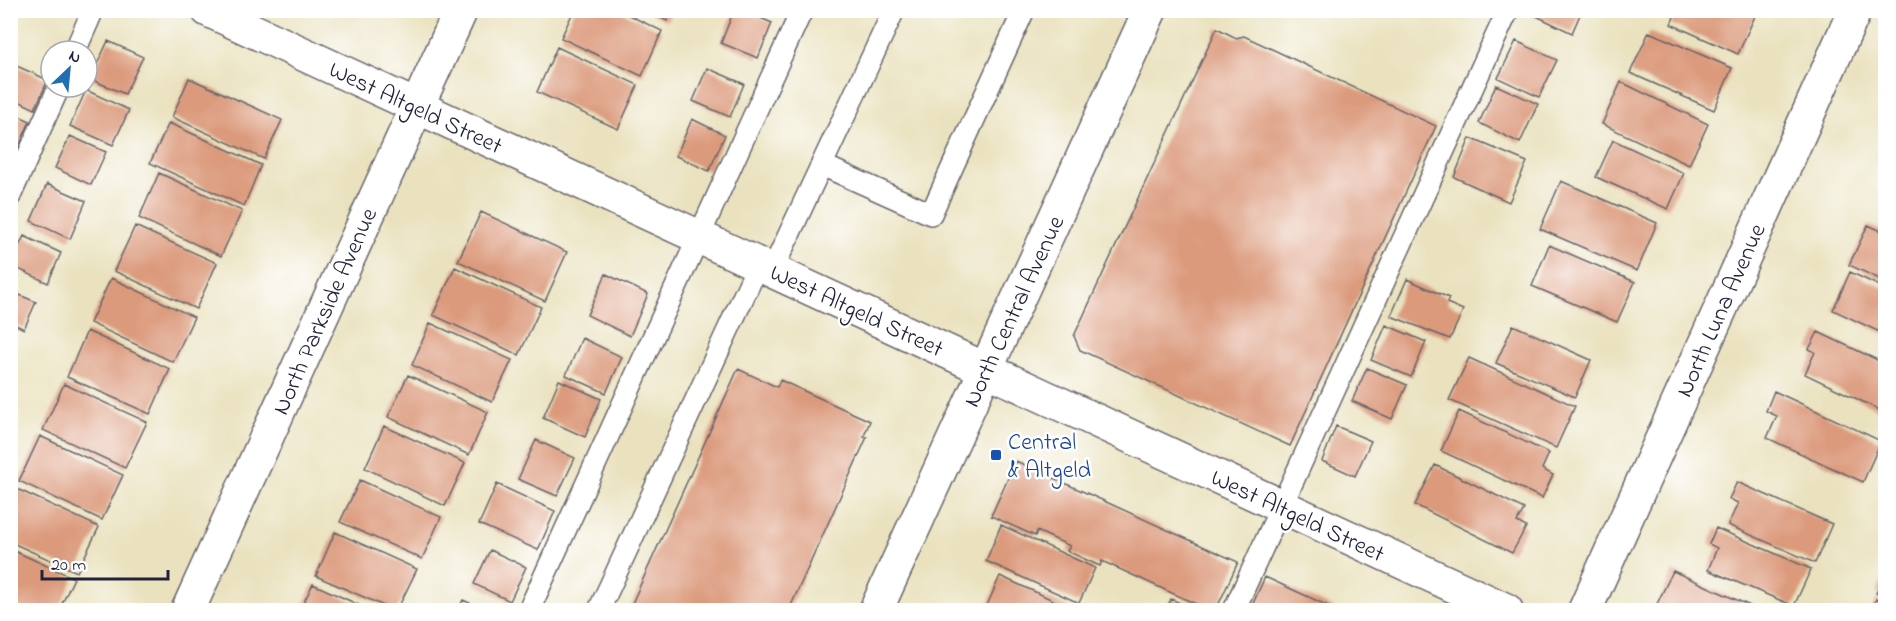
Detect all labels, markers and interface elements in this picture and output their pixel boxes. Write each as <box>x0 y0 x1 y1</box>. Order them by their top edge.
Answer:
north arrow <box>39 39 99 99</box>
text: N <box>65 44 85 71</box>
street label: West Altgeld Street <box>322 54 508 165</box>
street label: North Parkside Avenue <box>265 203 388 421</box>
street label: North Central Avenue <box>956 210 1075 414</box>
street label: North Luna Avenue <box>1668 218 1776 403</box>
street label: West Altgeld Street <box>763 257 949 368</box>
place label: Central & Altgeld <box>1008 426 1091 489</box>
marker: Central & Altgeld <box>989 448 1003 462</box>
street label: West Altgeld Street <box>1204 462 1390 573</box>
scale bar <box>42 543 168 581</box>
text: 20 m <box>51 553 86 579</box>

